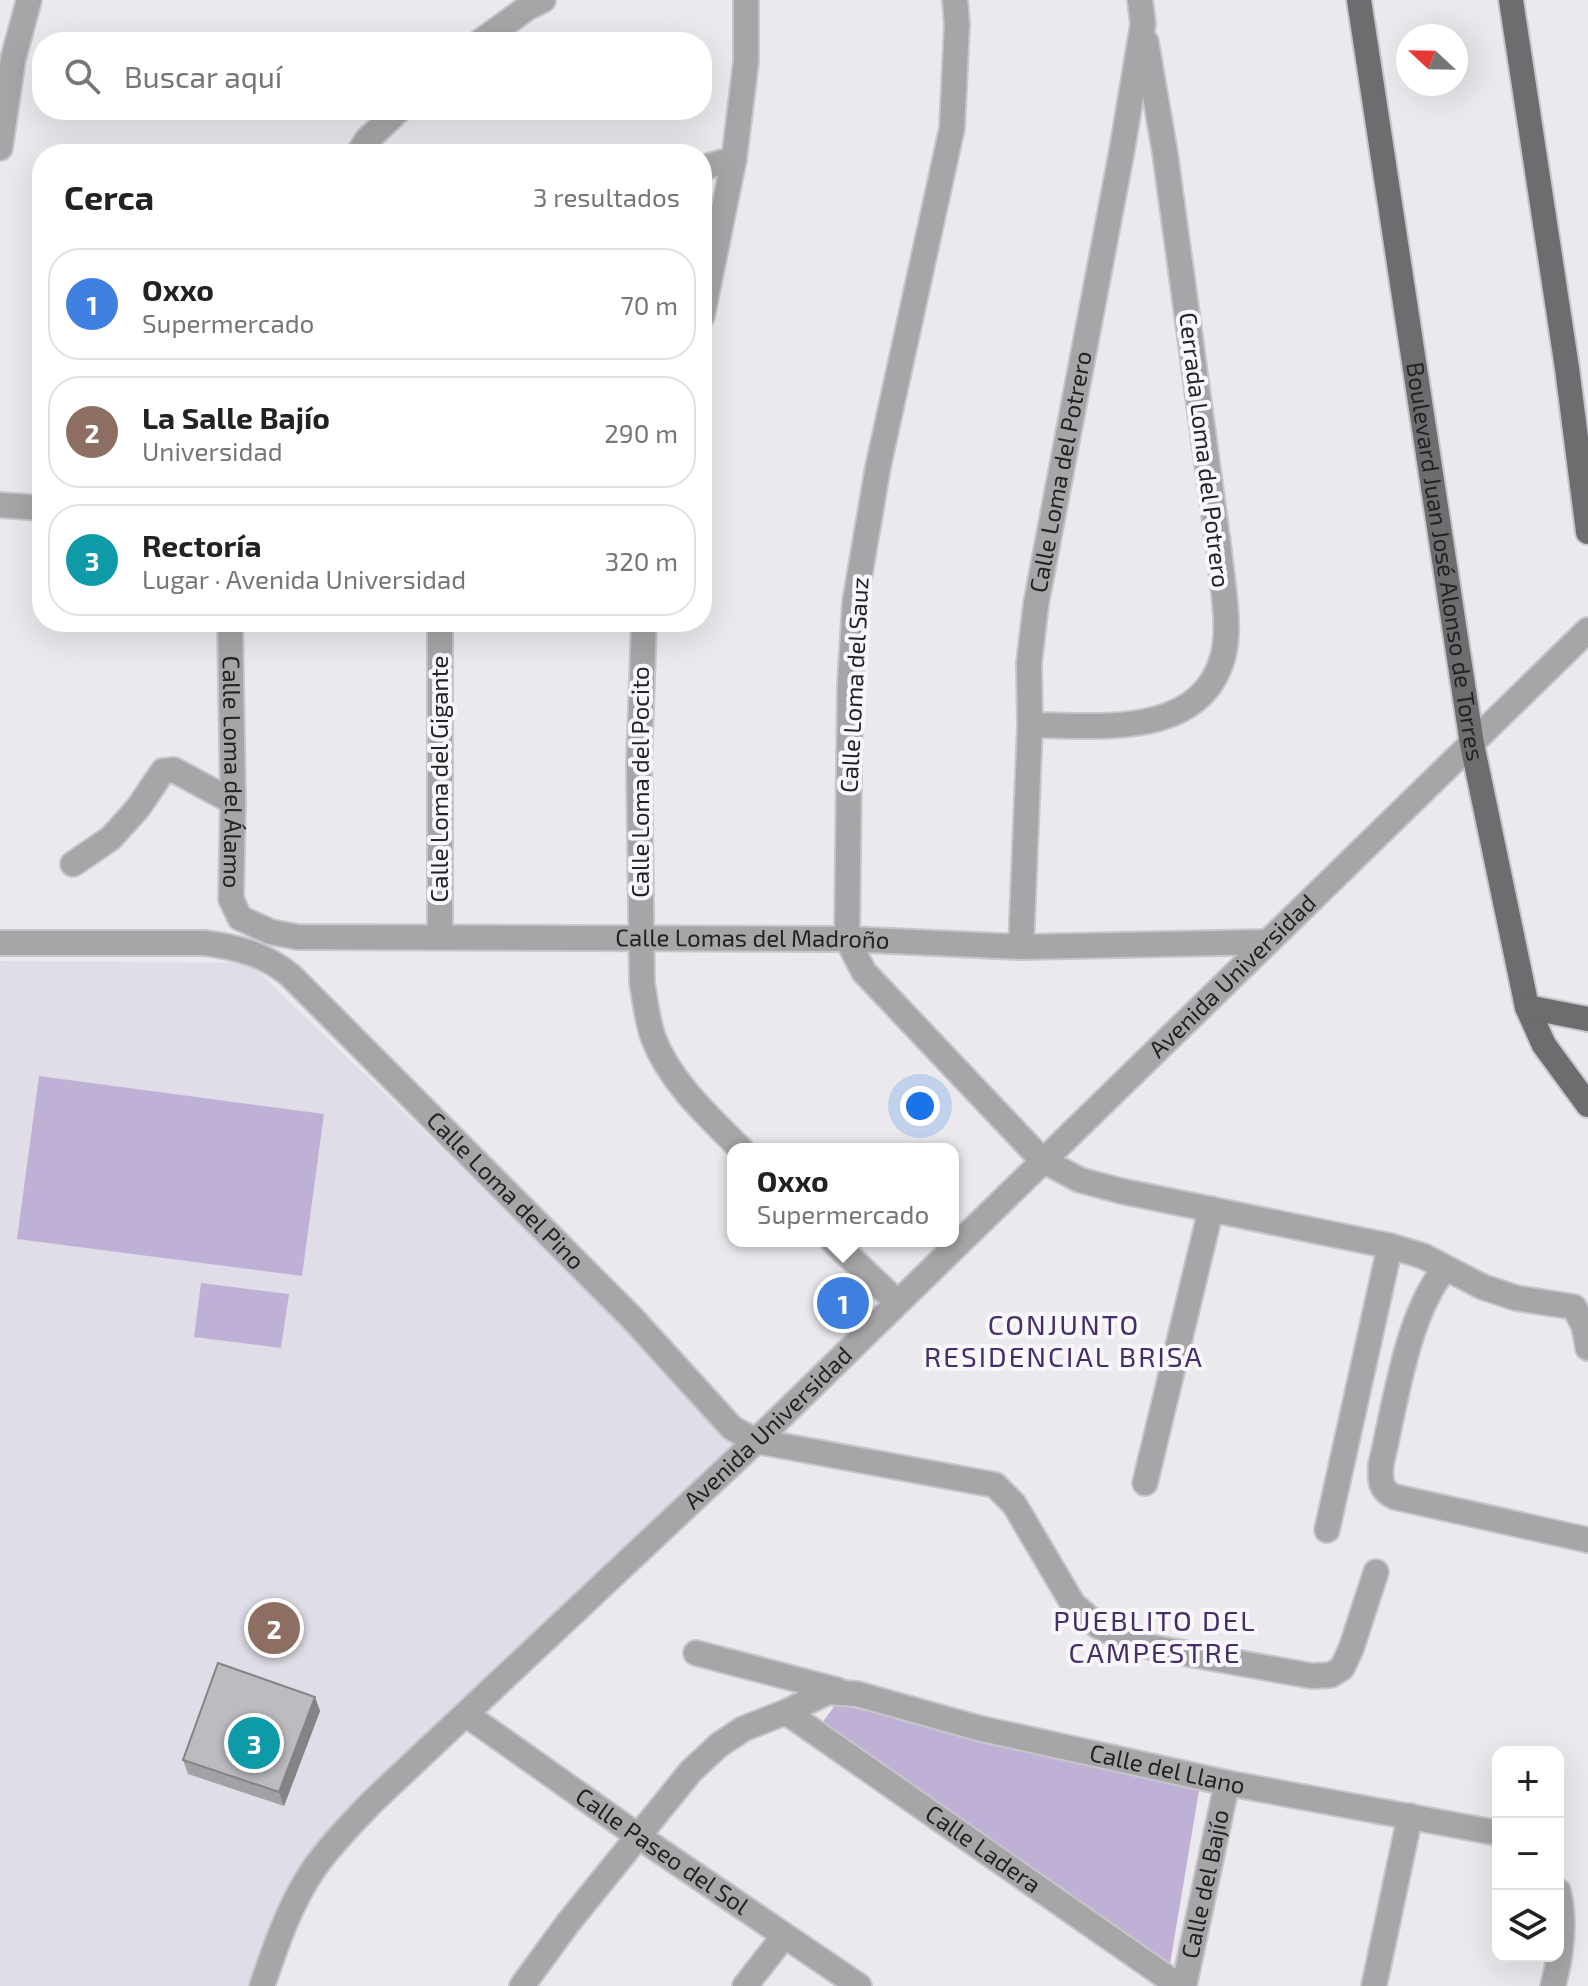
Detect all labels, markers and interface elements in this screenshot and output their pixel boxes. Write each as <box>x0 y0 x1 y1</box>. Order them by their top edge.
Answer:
north arrow <box>1396 24 1468 96</box>
search box <box>32 32 712 120</box>
icon: search <box>60 54 104 98</box>
text: Buscar aquí <box>124 58 282 94</box>
text: Cerca <box>64 176 154 217</box>
text: 3 resultados <box>533 181 680 212</box>
text: Oxxo <box>142 271 214 307</box>
text: 1 <box>86 289 98 320</box>
text: 70 m <box>620 289 678 320</box>
text: Supermercado <box>142 307 314 338</box>
street label: Cerrada Loma del Potrero <box>1174 310 1237 589</box>
street label: Calle Loma del Potrero <box>1022 348 1097 595</box>
street label: Boulevard Juan José Alonso de Torres <box>1401 360 1491 763</box>
text: La Salle Bajío <box>142 399 330 435</box>
text: 2 <box>84 417 100 448</box>
text: 290 m <box>604 417 678 448</box>
text: Universidad <box>142 435 283 466</box>
text: Rectoría <box>142 527 262 563</box>
text: 3 <box>85 545 99 576</box>
text: 320 m <box>605 545 678 576</box>
text: Lugar · Avenida Universidad <box>142 563 466 594</box>
street label: Calle Loma del Sauz <box>833 576 874 793</box>
street label: Calle Loma del Álamo <box>218 655 249 889</box>
street label: Calle Loma del Gigante <box>424 656 453 902</box>
street label: Calle Loma del Pocito <box>625 666 654 898</box>
street label: Avenida Universidad <box>1142 887 1321 1063</box>
street label: Calle Lomas del Madroño <box>615 922 890 954</box>
your location <box>900 1086 940 1126</box>
street label: Calle Loma del Pino <box>422 1105 591 1275</box>
popup <box>727 1143 959 1247</box>
text: Oxxo <box>757 1162 829 1198</box>
text: Supermercado <box>757 1198 929 1229</box>
pin: 1 <box>817 1273 869 1333</box>
district label: CONJUNTO RESIDENCIAL BRISA <box>924 1307 1204 1373</box>
street label: Avenida Universidad <box>677 1340 857 1514</box>
pin: 2 <box>248 1598 300 1658</box>
district label: PUEBLITO DEL CAMPESTRE <box>1053 1603 1257 1669</box>
pin: 3 <box>228 1713 280 1773</box>
street label: Calle del Llano <box>1087 1737 1248 1799</box>
map controls <box>1492 1746 1564 1962</box>
button: + <box>1492 1746 1564 1818</box>
street label: Calle Paseo del Sol <box>571 1781 755 1920</box>
street label: Calle Ladera <box>920 1798 1047 1898</box>
street label: Calle del Bajío <box>1174 1807 1234 1961</box>
button: − <box>1492 1818 1564 1890</box>
button: layers <box>1492 1890 1564 1962</box>

